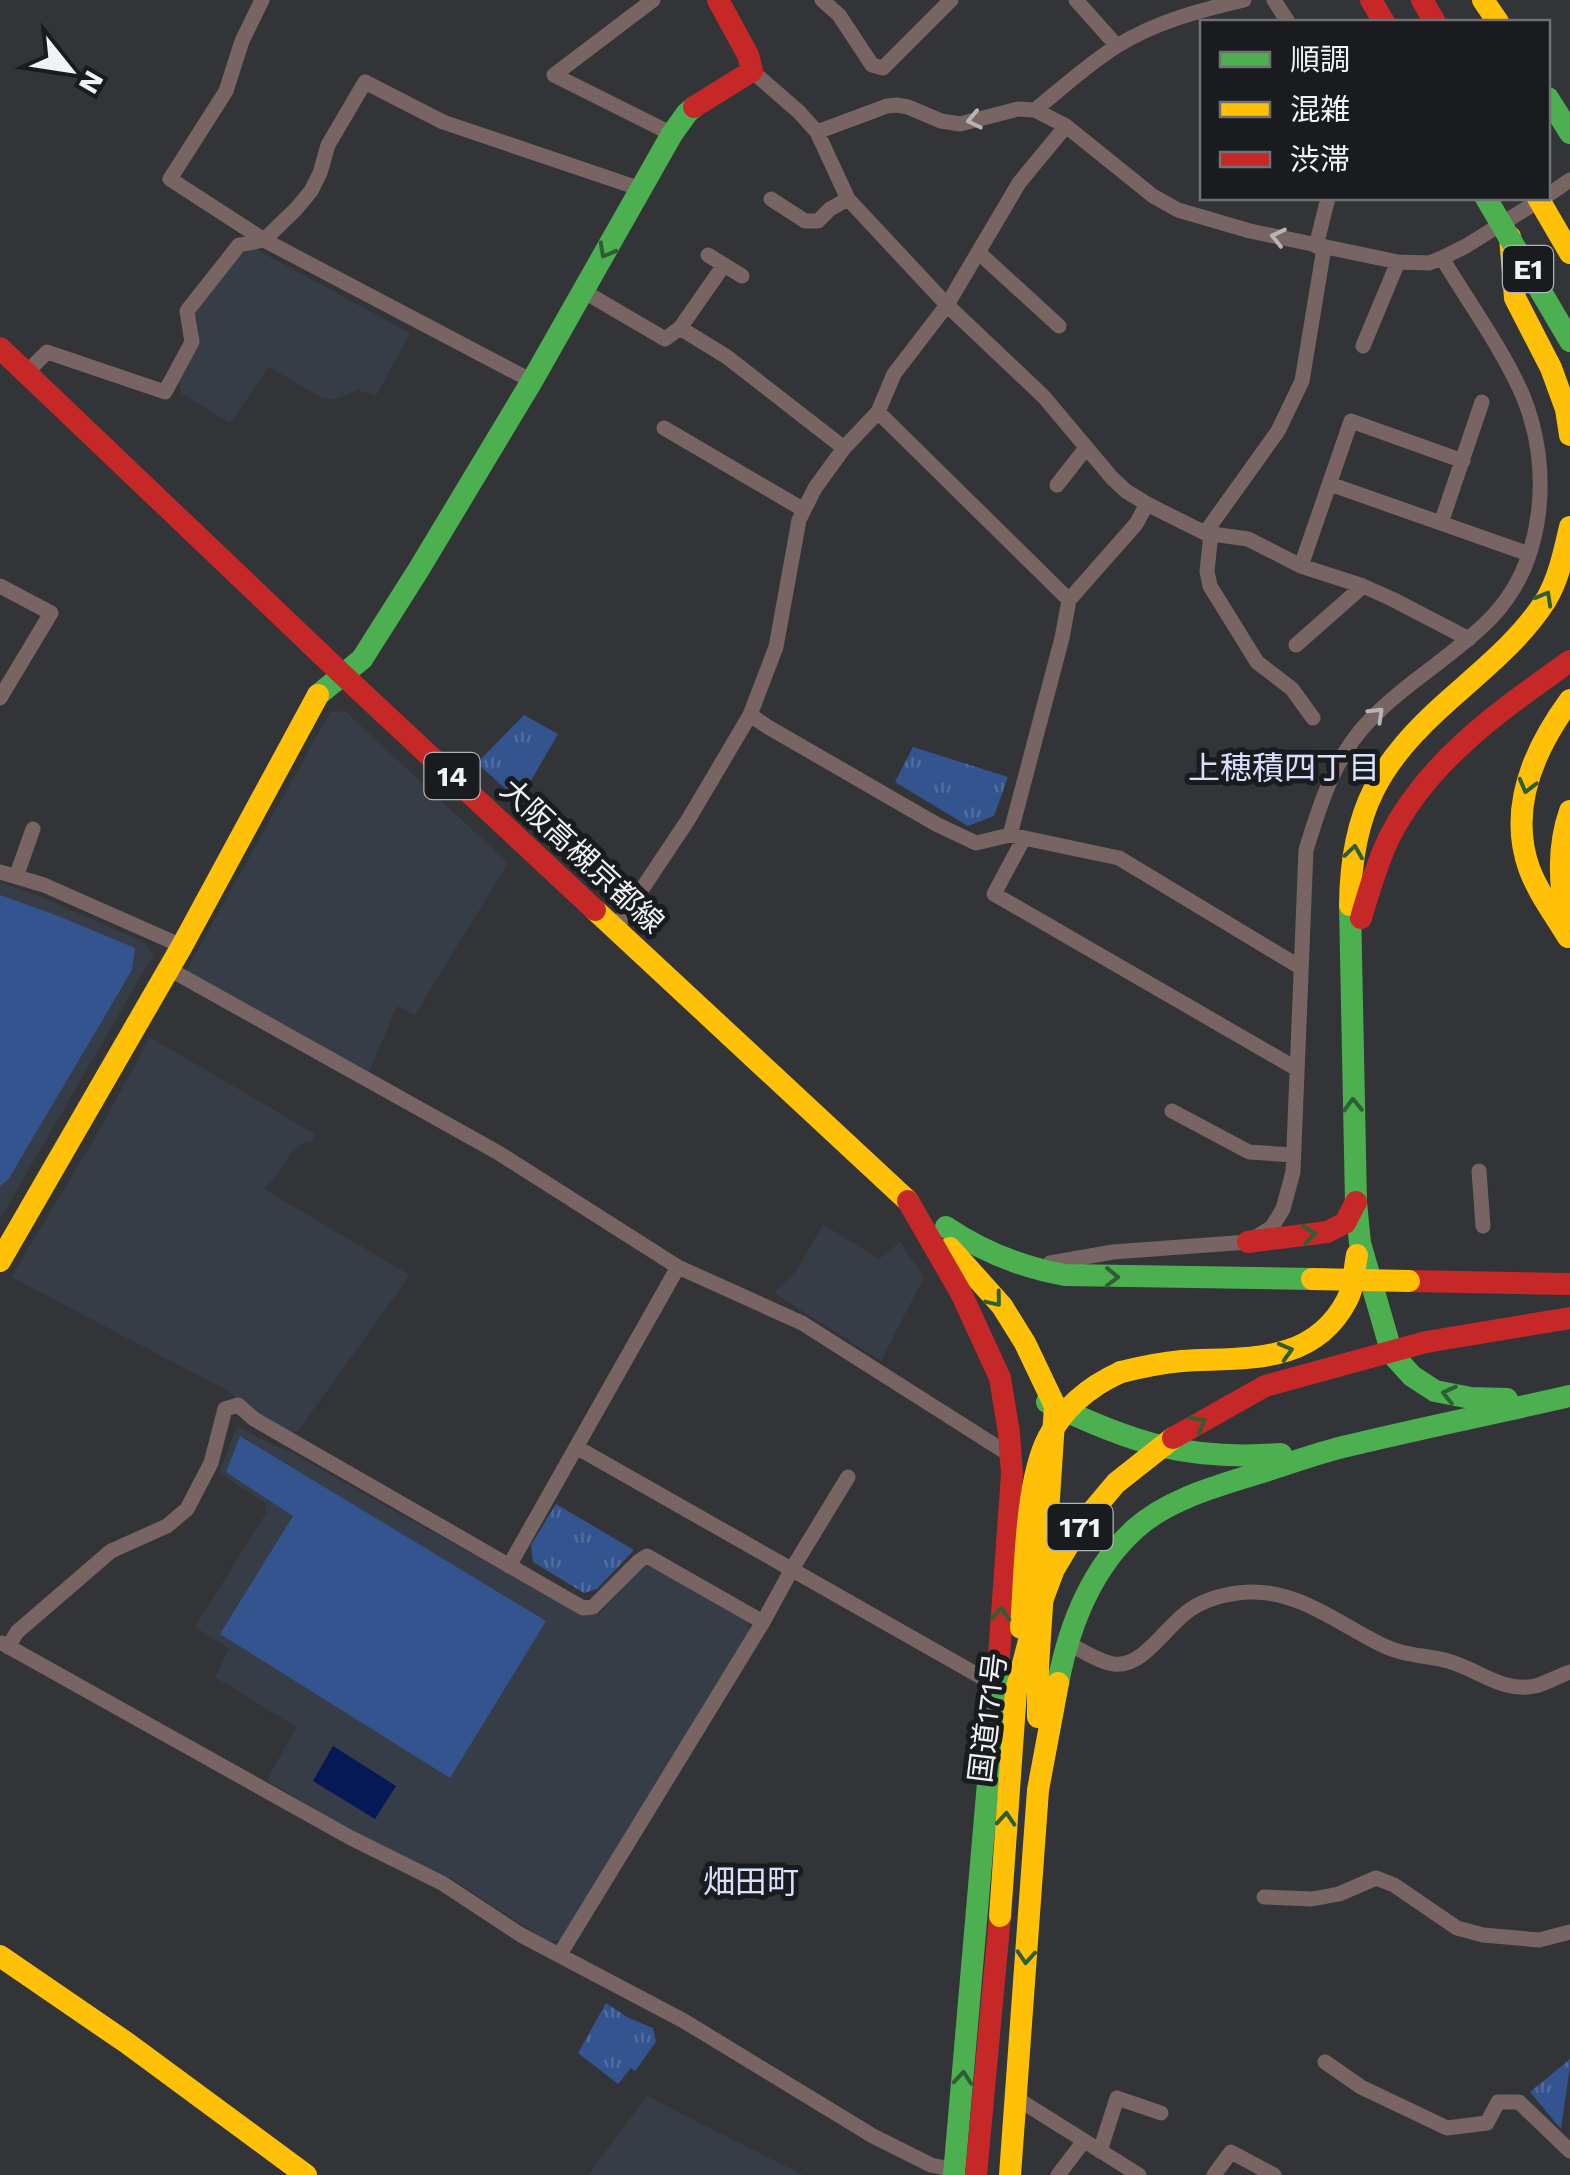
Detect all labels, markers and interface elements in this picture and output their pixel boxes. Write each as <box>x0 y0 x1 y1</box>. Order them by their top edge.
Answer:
north arrow <box>20 20 120 120</box>
legend <box>1200 20 1550 200</box>
text: 順調 <box>1290 42 1350 77</box>
text: N <box>72 65 111 99</box>
text: 混雑 <box>1290 92 1350 127</box>
one-way arrow <box>966 108 983 129</box>
text: 渋滞 <box>1290 142 1350 177</box>
one-way arrow <box>1270 228 1287 249</box>
one-way arrow <box>598 240 618 258</box>
road number: E1 <box>1503 246 1553 292</box>
one-way arrow <box>1532 590 1552 608</box>
one-way arrow <box>1366 708 1384 726</box>
district label: 上穂積四丁目 <box>1188 749 1380 787</box>
road number: 14 <box>424 753 480 799</box>
street label: 大阪高槻京都線 <box>494 771 671 940</box>
one-way arrow <box>1518 777 1539 794</box>
one-way arrow <box>1343 844 1364 860</box>
one-way arrow <box>1343 1097 1364 1113</box>
one-way arrow <box>1301 1225 1318 1246</box>
one-way arrow <box>1105 1266 1121 1287</box>
one-way arrow <box>983 1288 1001 1306</box>
one-way arrow <box>1277 1342 1294 1363</box>
one-way arrow <box>1441 1384 1458 1405</box>
one-way arrow <box>1188 1416 1206 1436</box>
road number: 171 <box>1048 1504 1112 1550</box>
one-way arrow <box>990 1606 1011 1622</box>
street label: 国道171号 <box>962 1651 1013 1785</box>
one-way arrow <box>995 1810 1017 1826</box>
district label: 畑田町 <box>703 1863 799 1901</box>
one-way arrow <box>1015 1950 1037 1966</box>
one-way arrow <box>951 2069 973 2085</box>

